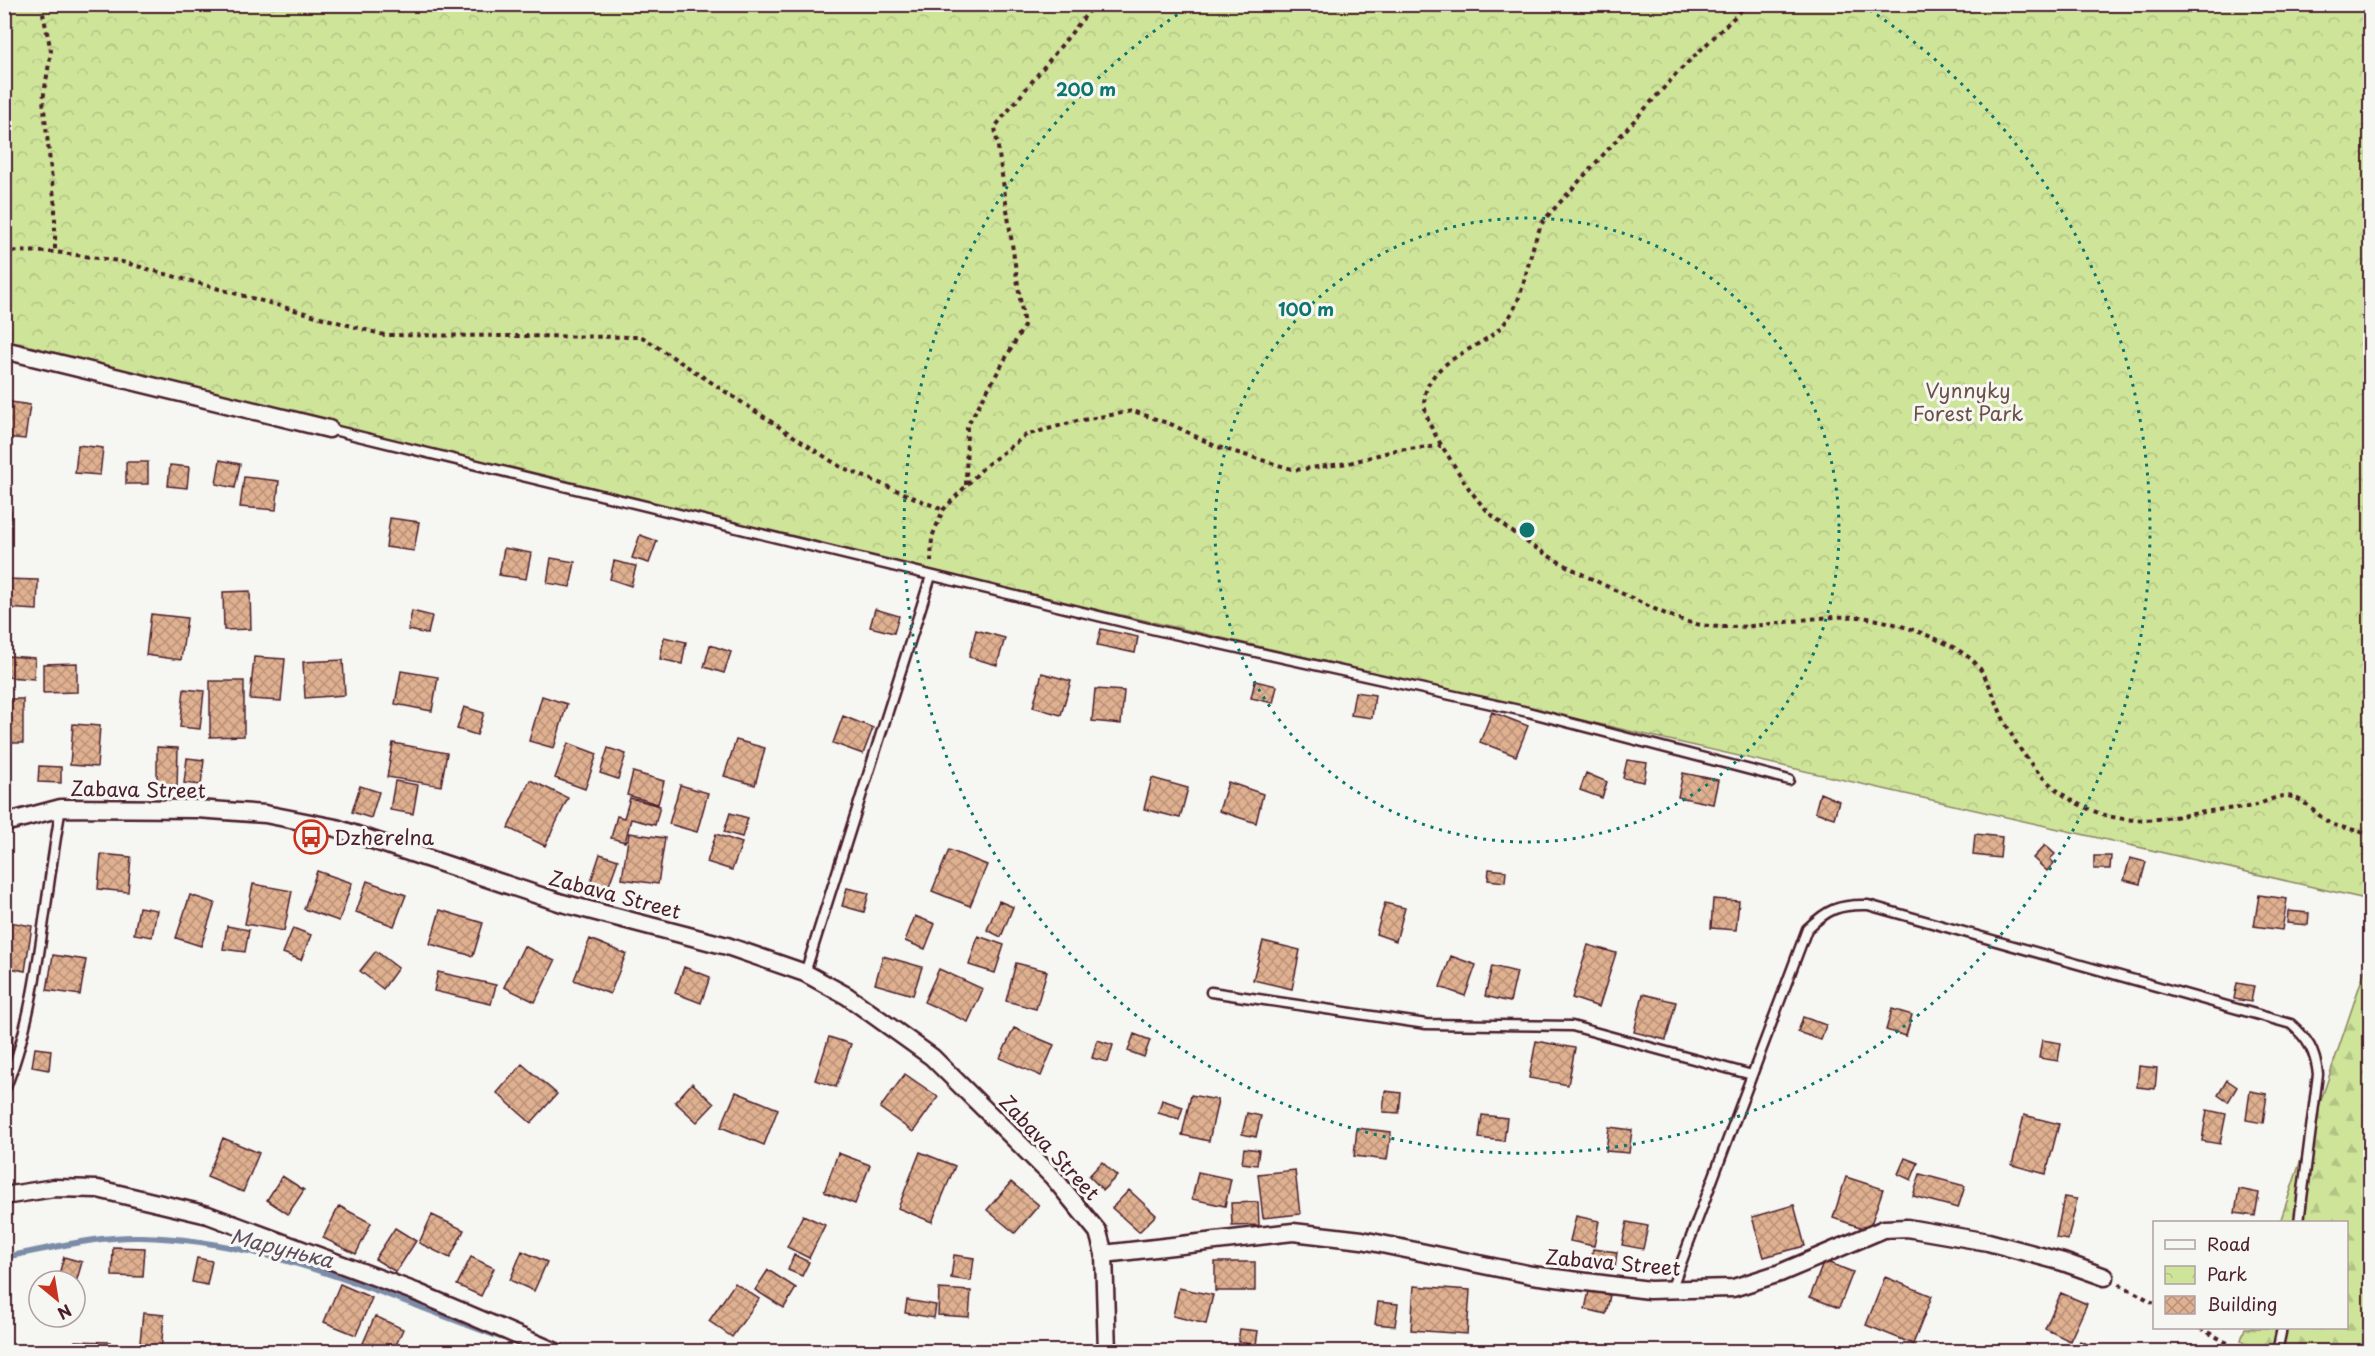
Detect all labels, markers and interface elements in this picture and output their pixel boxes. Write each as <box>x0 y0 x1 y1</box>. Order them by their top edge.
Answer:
text: 200 m <box>1056 75 1116 102</box>
text: 100 m <box>1278 295 1334 322</box>
park label: Vynnyky Forest Park <box>1913 375 2023 428</box>
centre of rings <box>1517 520 1537 540</box>
street label: Zabava Street <box>70 773 206 805</box>
bus stop icon: Dzherelna <box>293 819 329 855</box>
place label: Dzherelna <box>334 822 435 852</box>
street label: Zabava Street <box>546 862 684 926</box>
street label: Zabava Street <box>993 1087 1107 1207</box>
water label: Марунька <box>227 1219 338 1275</box>
legend <box>2153 1221 2348 1329</box>
text: Road <box>2207 1230 2251 1257</box>
street label: Zabava Street <box>1544 1241 1682 1283</box>
text: Park <box>2207 1260 2247 1287</box>
north arrow <box>27 1269 87 1329</box>
text: Building <box>2207 1290 2277 1317</box>
text: N <box>54 1299 76 1326</box>

